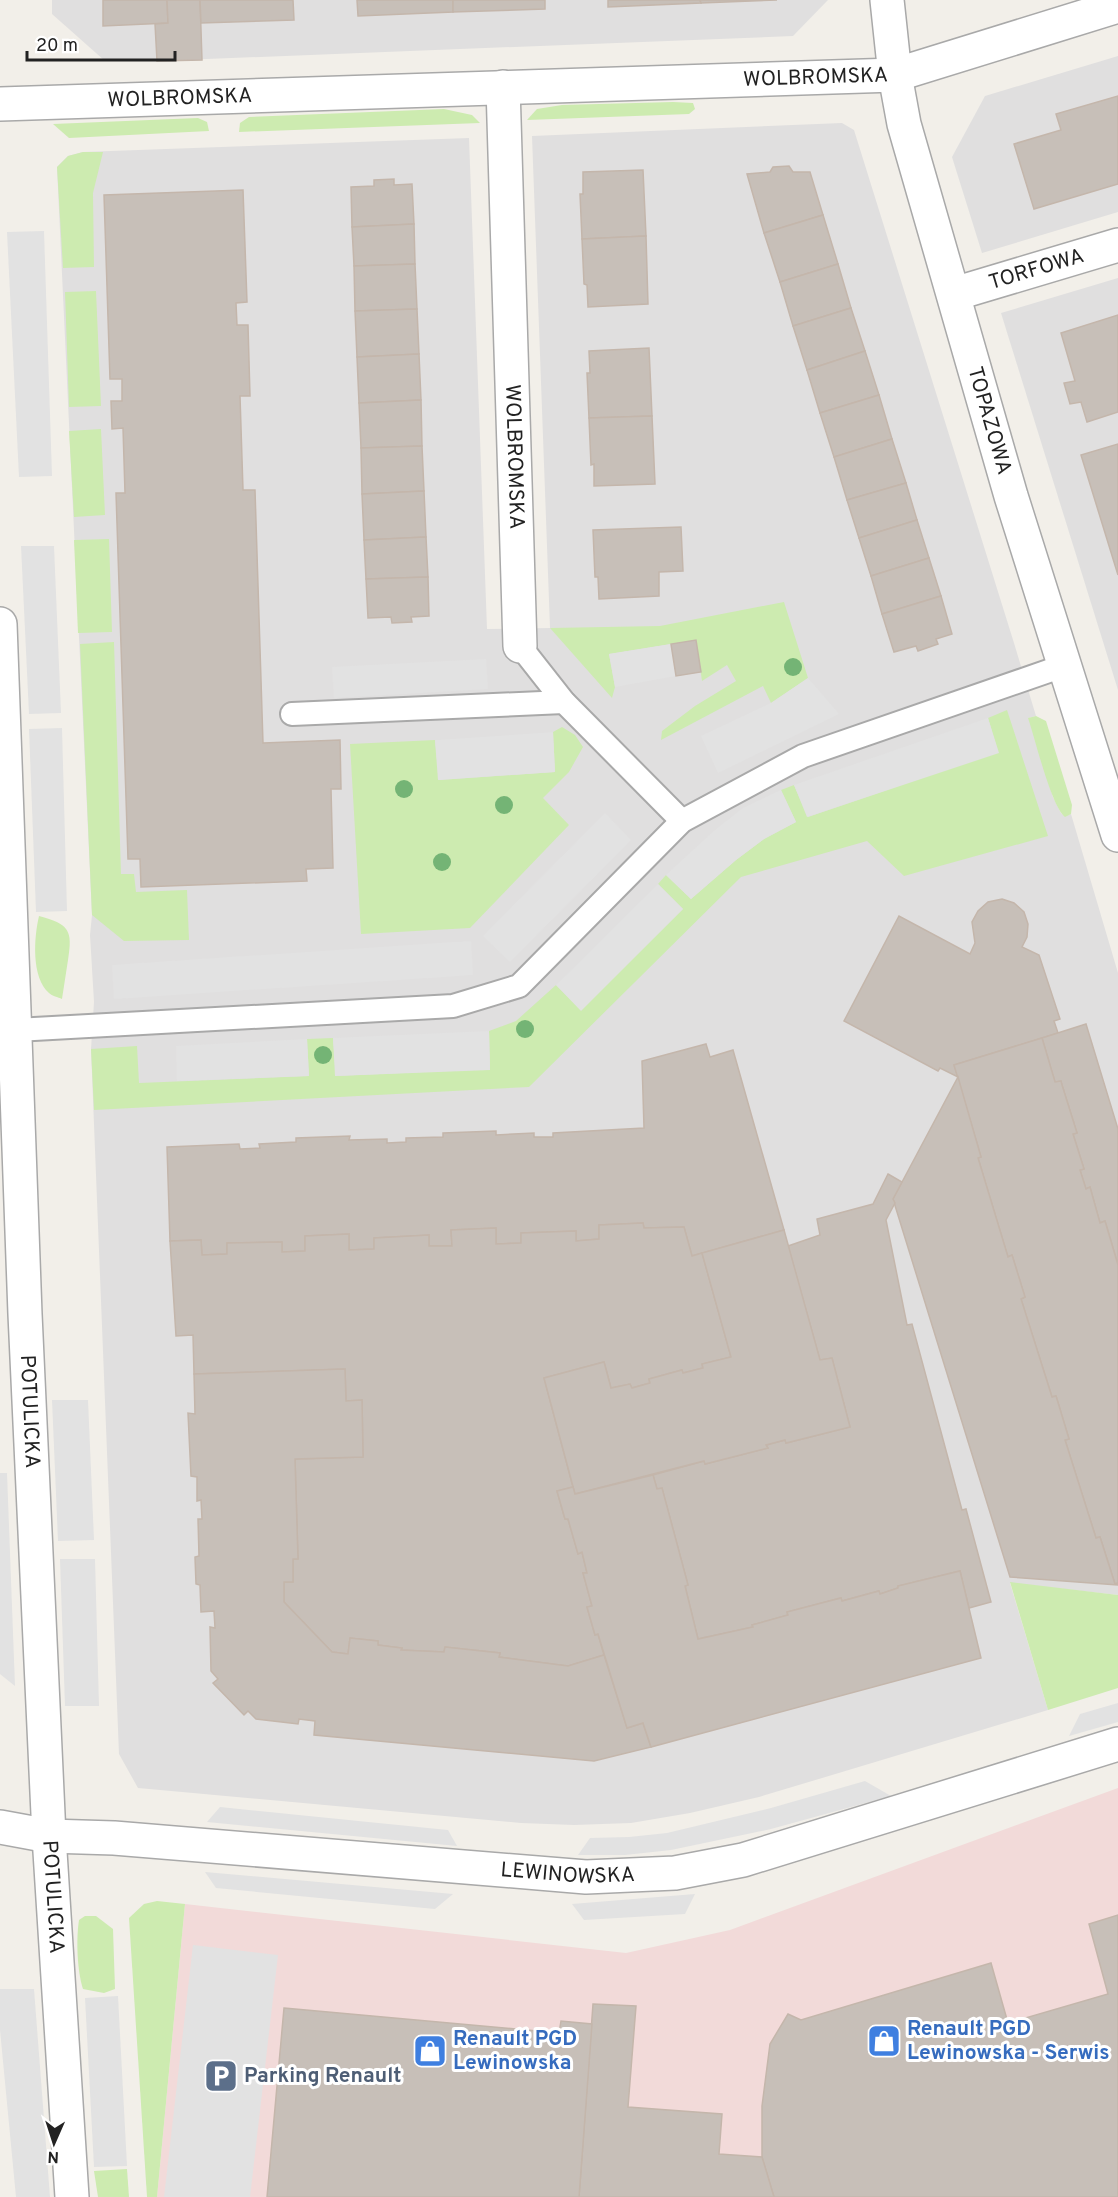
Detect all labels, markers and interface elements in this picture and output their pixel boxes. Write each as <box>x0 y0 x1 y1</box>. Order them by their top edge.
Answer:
scale bar <box>27 24 176 62</box>
text: 20 m <box>36 35 78 58</box>
street label: WOLBROMSKA <box>743 62 889 93</box>
street label: WOLBROMSKA <box>107 82 253 114</box>
street label: TORFOWA <box>986 242 1087 296</box>
street label: TOPAZOWA <box>961 364 1018 478</box>
street label: WOLBROMSKA <box>499 384 530 530</box>
street label: POTULICKA <box>13 1354 46 1469</box>
street label: POTULICKA <box>36 1839 70 1954</box>
street label: LEWINOWSKA <box>499 1856 636 1891</box>
place label: Renault PGD Lewinowska - Serwis <box>907 2016 1110 2067</box>
shop icon: Renault PGD Lewinowska - Serwis <box>866 2023 902 2059</box>
place label: Renault PGD Lewinowska <box>453 2026 577 2077</box>
shop icon: Renault PGD Lewinowska <box>412 2033 448 2069</box>
parking icon: Parking Renault <box>203 2058 239 2094</box>
place label: Parking Renault <box>244 2063 402 2090</box>
north arrow <box>24 2113 84 2173</box>
text: N <box>47 2146 60 2166</box>

